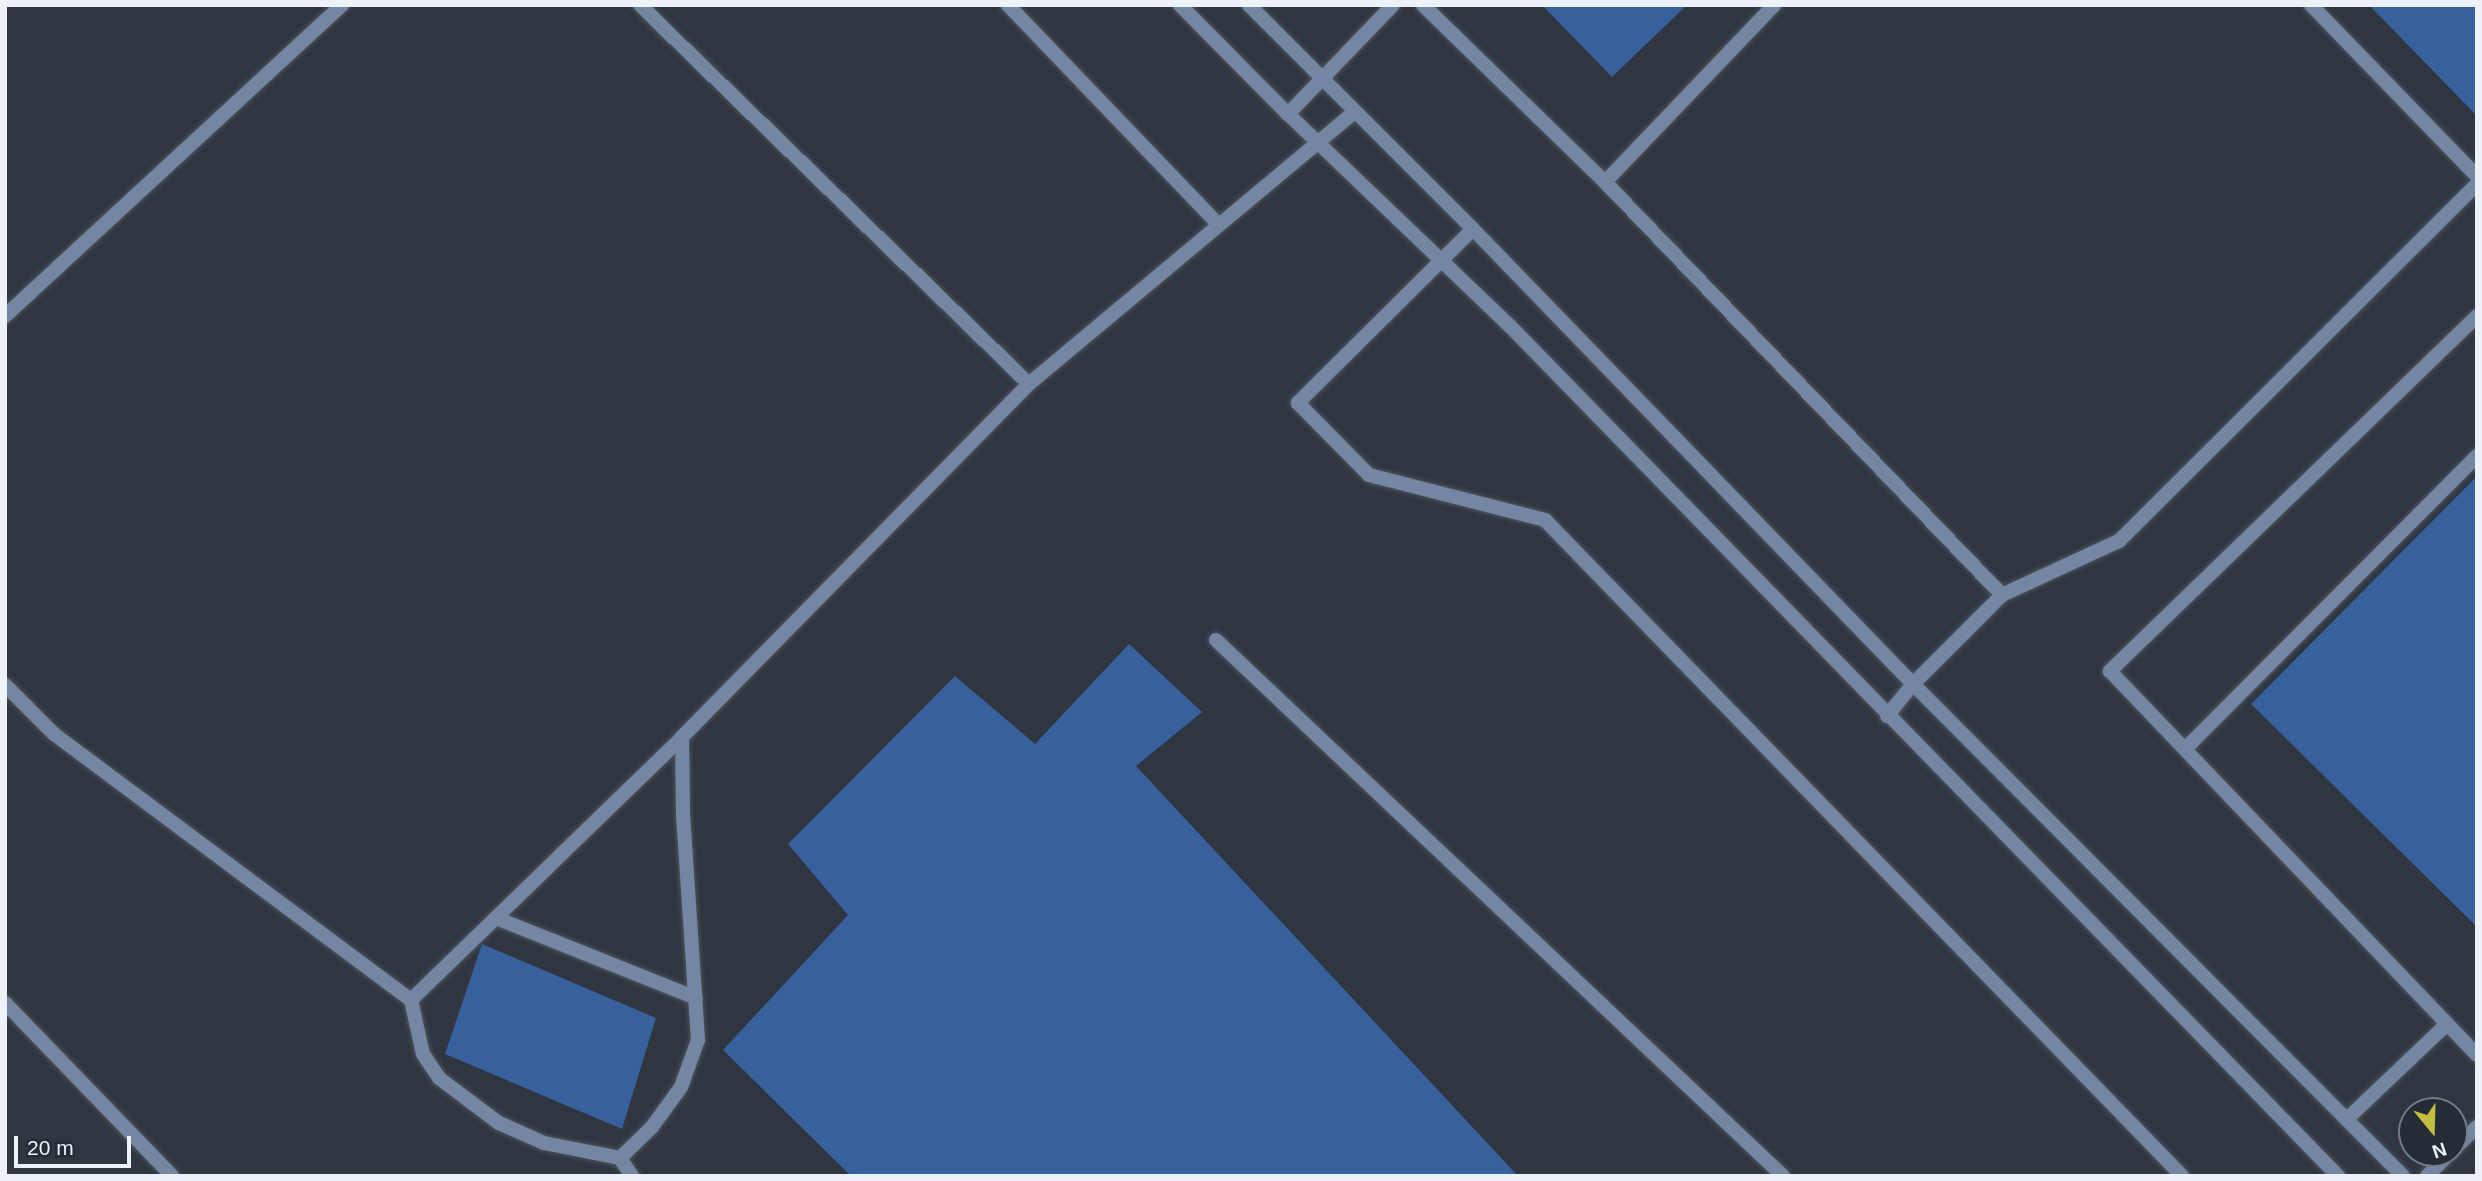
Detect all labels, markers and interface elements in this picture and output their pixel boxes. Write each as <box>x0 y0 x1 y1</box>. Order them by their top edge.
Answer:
north arrow <box>2398 1097 2468 1167</box>
scale bar <box>18 1122 135 1166</box>
text: 20 m <box>27 1136 74 1159</box>
text: N <box>2429 1138 2449 1163</box>

